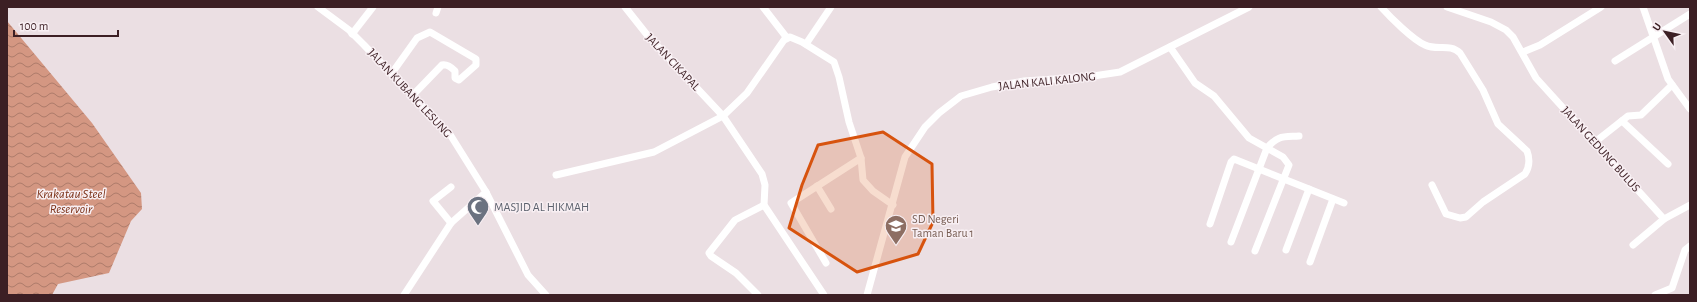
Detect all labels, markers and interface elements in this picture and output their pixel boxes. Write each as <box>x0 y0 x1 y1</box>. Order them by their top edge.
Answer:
scale bar <box>14 12 118 38</box>
north arrow <box>1645 12 1685 52</box>
text: 100 m <box>20 20 48 32</box>
text: U <box>1651 21 1664 33</box>
street label: JALAN CIKAPAL <box>644 31 702 93</box>
street label: JALAN KUBANG LESUNG <box>366 46 454 140</box>
street label: JALAN KALI KALONG <box>998 70 1096 92</box>
street label: JALAN GEDUNG BULUS <box>1560 104 1643 194</box>
water label: Krakatau Steel Reservoir <box>36 188 106 216</box>
mosque icon: MASJID AL HIKMAH <box>465 194 491 227</box>
place label: MASJID AL HIKMAH <box>494 201 589 213</box>
school or university icon: SD Negeri Taman Baru 1 <box>883 213 909 246</box>
place label: SD Negeri Taman Baru 1 <box>912 213 974 239</box>

